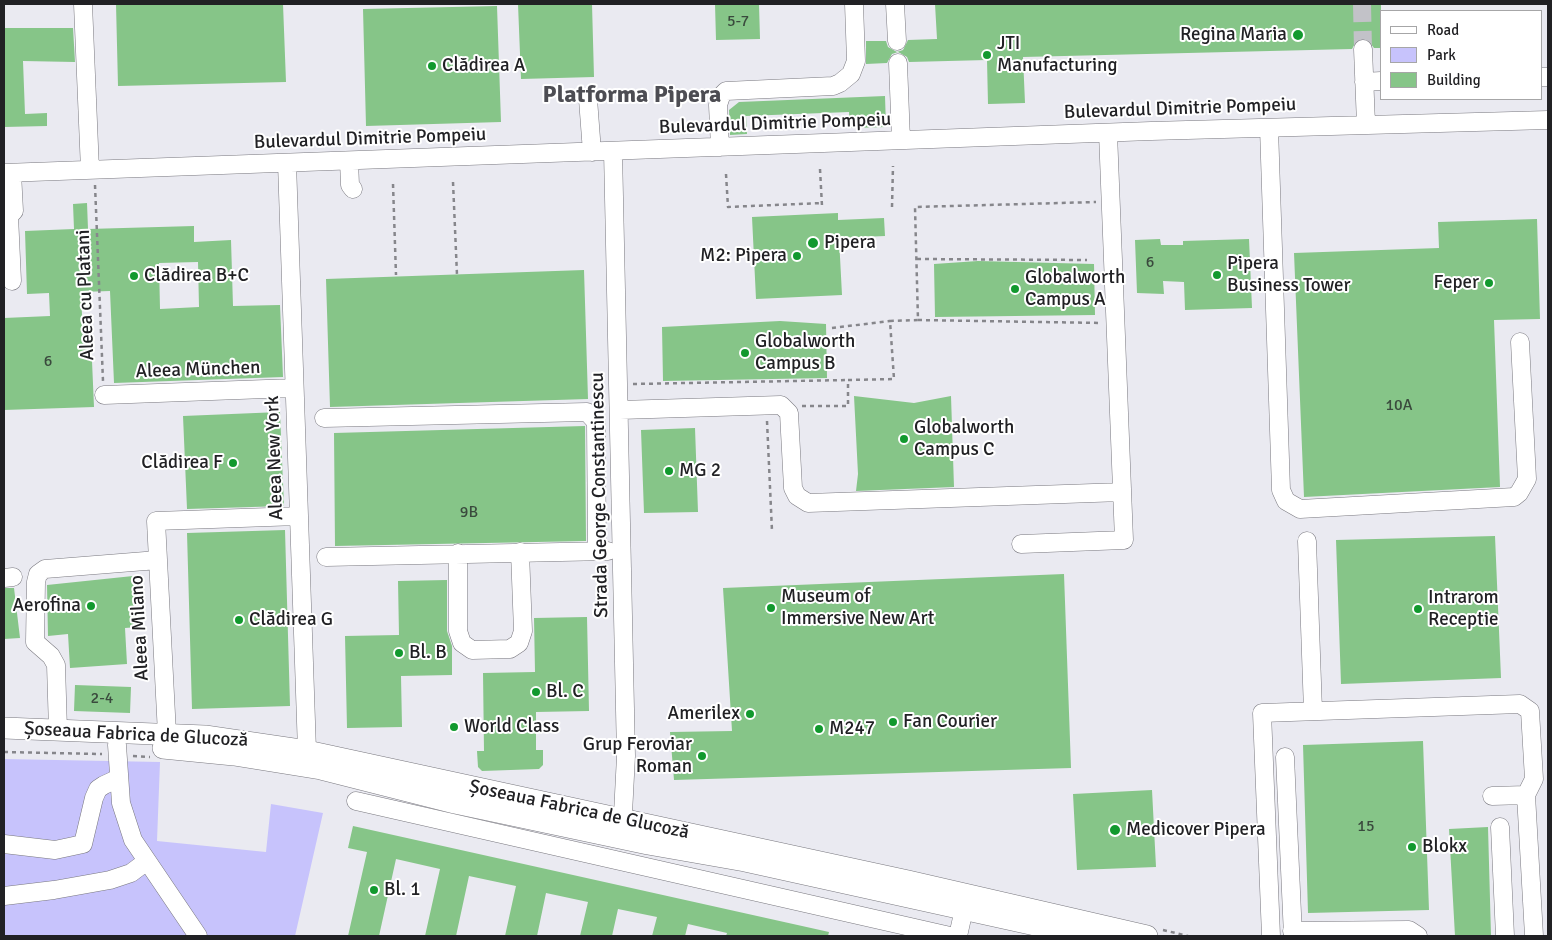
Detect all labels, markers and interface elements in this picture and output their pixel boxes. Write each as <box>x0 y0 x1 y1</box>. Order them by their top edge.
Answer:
legend <box>1380 10 1542 100</box>
house number: 5-7 <box>727 12 749 32</box>
text: Road <box>1427 21 1459 39</box>
place label: Regina Maria <box>1180 24 1287 46</box>
marker: Regina Maria <box>1291 28 1305 42</box>
place label: JTI Manufacturing <box>997 33 1118 77</box>
text: Park <box>1427 46 1456 64</box>
marker: JTI Manufacturing <box>981 49 993 61</box>
place label: Clădirea A <box>442 55 525 77</box>
marker: Clădirea A <box>426 60 438 72</box>
text: Building <box>1427 71 1481 89</box>
district label: Platforma Pipera <box>543 82 721 110</box>
street label: Bulevardul Dimitrie Pompeiu <box>1063 94 1297 124</box>
street label: Bulevardul Dimitrie Pompeiu <box>658 109 892 139</box>
street label: Bulevardul Dimitrie Pompeiu <box>253 124 487 154</box>
street label: Aleea cu Platani <box>72 229 100 361</box>
place label: Pipera <box>824 232 876 254</box>
marker: Pipera <box>806 236 820 250</box>
place label: M2: Pipera <box>700 245 787 267</box>
marker: M2: Pipera <box>791 250 803 262</box>
house number: 6 <box>1146 253 1154 273</box>
place label: Pipera Business Tower <box>1227 253 1350 297</box>
place label: Clădirea B+C <box>144 265 249 287</box>
place label: Globalworth Campus A <box>1025 267 1125 311</box>
marker: Pipera Business Tower <box>1211 269 1223 281</box>
marker: Clădirea B+C <box>128 270 140 282</box>
place label: Feper <box>1434 272 1479 294</box>
marker: Feper <box>1483 277 1495 289</box>
marker: Globalworth Campus A <box>1009 283 1021 295</box>
place label: Globalworth Campus B <box>755 331 855 375</box>
marker: Globalworth Campus B <box>739 347 751 359</box>
house number: 6 <box>44 352 52 372</box>
street label: Aleea München <box>135 356 261 384</box>
street label: Strada George Constantinescu <box>586 372 614 618</box>
street label: Aleea New York <box>261 395 289 521</box>
house number: 10A <box>1385 396 1413 416</box>
place label: Globalworth Campus C <box>914 417 1014 461</box>
marker: Globalworth Campus C <box>898 433 910 445</box>
place label: Clădirea F <box>141 452 223 474</box>
marker: Clădirea F <box>227 457 239 469</box>
place label: MG 2 <box>679 460 721 482</box>
marker: MG 2 <box>663 465 675 477</box>
house number: 9B <box>460 503 478 523</box>
street label: Aleea Milano <box>126 575 154 681</box>
place label: Museum of Immersive New Art <box>781 586 935 630</box>
place label: Intrarom Receptie <box>1428 587 1499 631</box>
place label: Aerofina <box>13 595 81 617</box>
marker: Aerofina <box>85 600 97 612</box>
marker: Museum of Immersive New Art <box>765 602 777 614</box>
marker: Intrarom Receptie <box>1412 603 1424 615</box>
place label: Clădirea G <box>249 609 333 631</box>
marker: Clădirea G <box>233 614 245 626</box>
place label: Bl. B <box>409 642 447 664</box>
marker: Bl. B <box>393 647 405 659</box>
place label: Bl. C <box>546 681 584 703</box>
marker: Bl. C <box>530 686 542 698</box>
house number: 2-4 <box>91 689 113 709</box>
place label: Amerilex <box>668 703 740 725</box>
marker: Amerilex <box>744 708 756 720</box>
place label: Fan Courier <box>903 711 997 733</box>
place label: World Class <box>464 716 559 738</box>
marker: Fan Courier <box>887 716 899 728</box>
street label: Șoseaua Fabrica de Glucoză <box>23 718 249 752</box>
place label: M247 <box>829 718 875 740</box>
marker: World Class <box>448 721 460 733</box>
marker: M247 <box>813 723 825 735</box>
place label: Grup Feroviar Roman <box>583 734 692 778</box>
marker: Grup Feroviar Roman <box>696 750 708 762</box>
street label: Șoseaua Fabrica de Glucoză <box>467 776 691 844</box>
house number: 15 <box>1357 817 1375 837</box>
place label: Medicover Pipera <box>1126 819 1266 841</box>
marker: Medicover Pipera <box>1108 823 1122 837</box>
place label: Blokx <box>1422 836 1467 858</box>
marker: Blokx <box>1406 841 1418 853</box>
place label: Bl. 1 <box>384 879 421 901</box>
marker: Bl. 1 <box>368 884 380 896</box>

